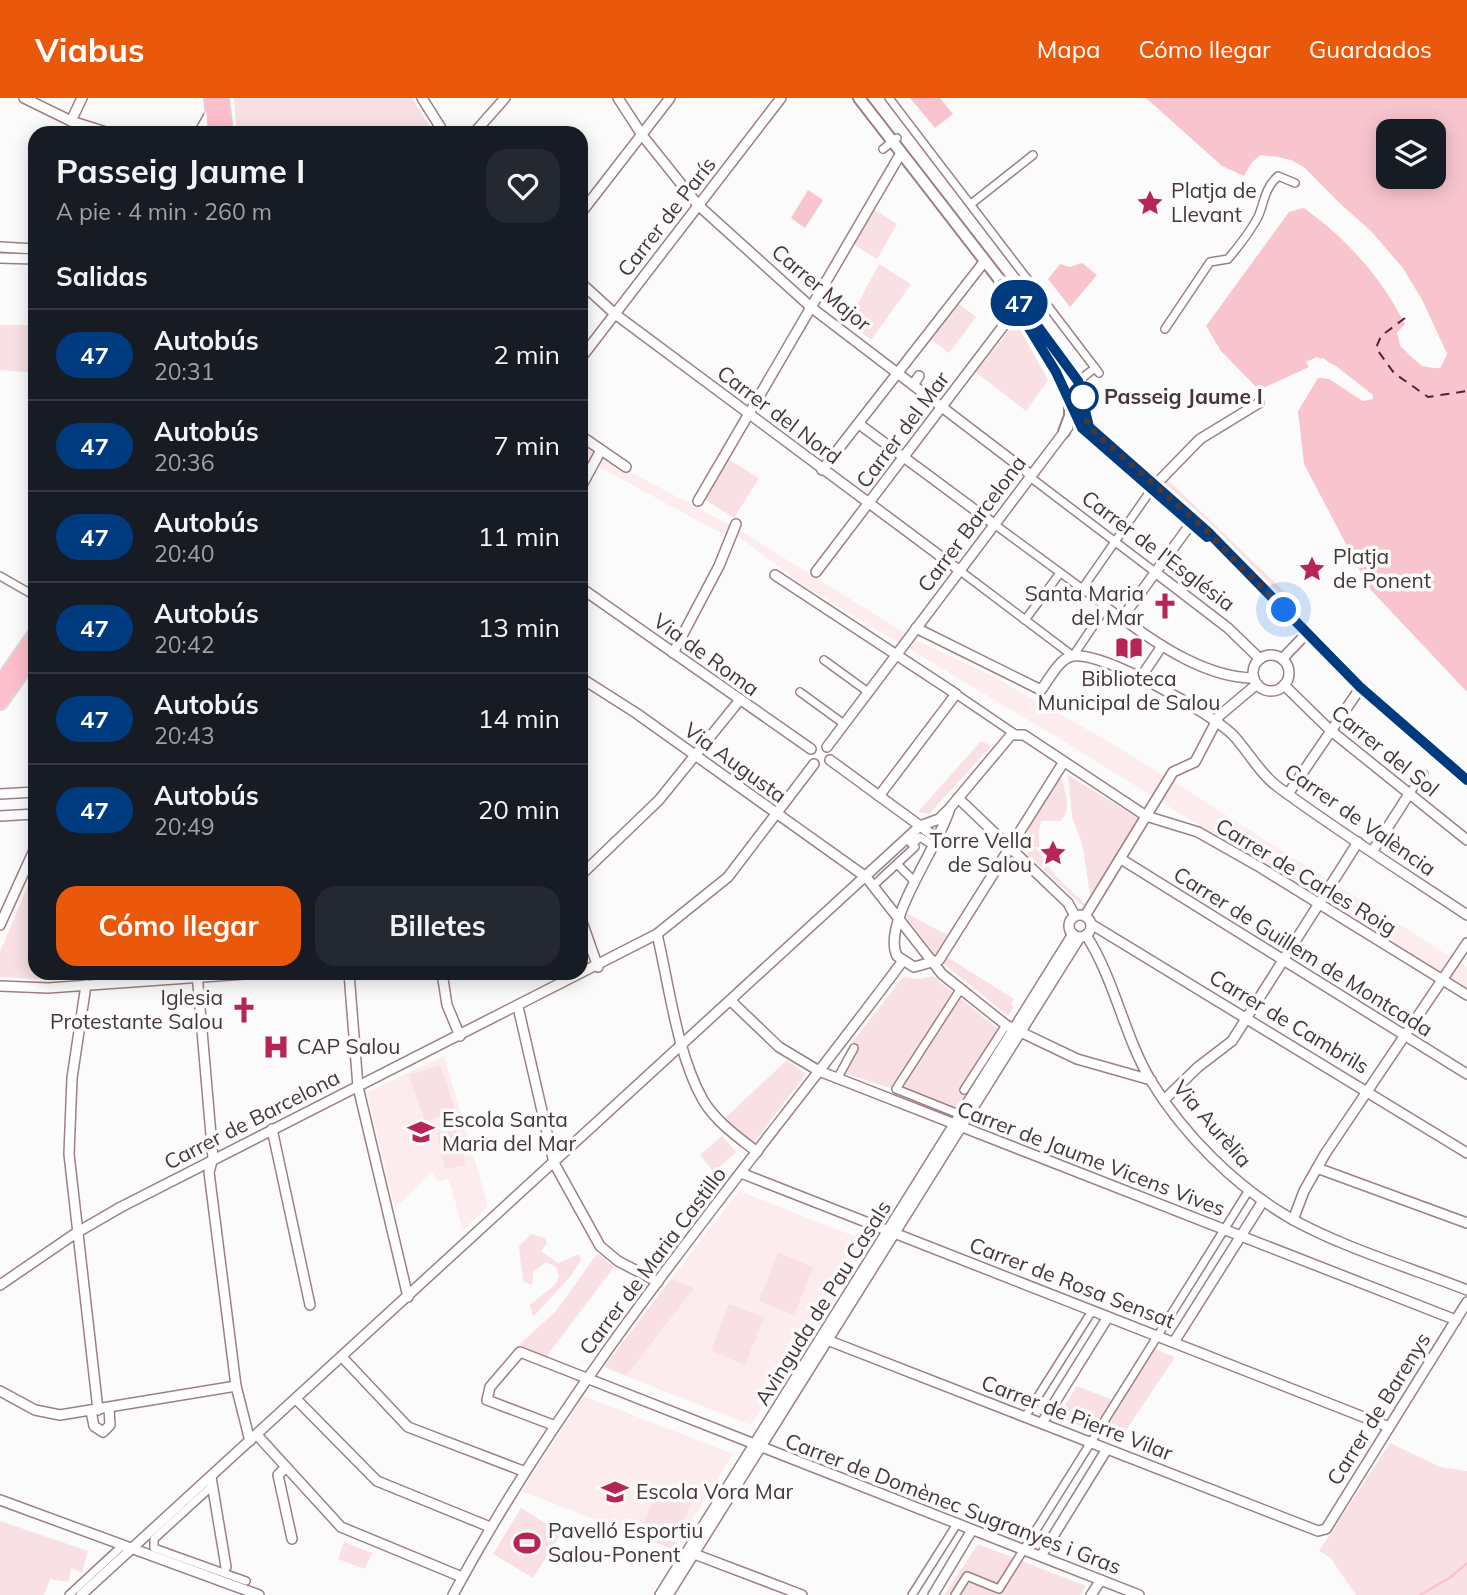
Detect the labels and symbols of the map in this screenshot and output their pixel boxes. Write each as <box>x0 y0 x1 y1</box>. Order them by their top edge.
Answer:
street label: Carrer de París <box>611 151 721 281</box>
place label: Platja de Llevant <box>1171 177 1257 227</box>
place icon: Platja de Llevant <box>1135 188 1165 218</box>
street label: Carrer Major <box>767 238 877 336</box>
line badge: 47 <box>988 280 1050 326</box>
street label: Carrer del Nord <box>712 359 847 469</box>
street label: Carrer del Mar <box>850 366 955 493</box>
marker: Passeig Jaume I <box>1068 382 1098 412</box>
place label: Passeig Jaume I <box>1104 383 1263 409</box>
street label: Carrer Barcelona <box>911 450 1031 597</box>
street label: Carrer de l'Església <box>1077 484 1240 616</box>
place label: Platja de Ponent <box>1333 543 1431 593</box>
place icon: Platja de Ponent <box>1297 554 1327 584</box>
place label: Santa Maria del Mar <box>1025 580 1144 630</box>
church icon: Santa Maria del Mar <box>1150 591 1180 621</box>
your location <box>1266 592 1301 627</box>
street label: Via de Roma <box>649 607 765 701</box>
library icon: Biblioteca Municipal de Salou <box>1114 633 1144 663</box>
place label: Biblioteca Municipal de Salou <box>1038 665 1220 715</box>
street label: Carrer del Sol <box>1327 699 1445 801</box>
street label: Via Augusta <box>679 716 792 808</box>
street label: Carrer de València <box>1280 757 1441 881</box>
street label: Carrer de Carles Roig <box>1211 812 1402 940</box>
place label: Torre Vella de Salou <box>929 827 1032 877</box>
place icon: Torre Vella de Salou <box>1038 838 1068 868</box>
street label: Carrer de Guillem de Montcada <box>1169 860 1438 1042</box>
street label: Carrer de Cambrils <box>1205 963 1374 1079</box>
place label: Iglesia Protestante Salou <box>50 984 223 1034</box>
church icon: Iglesia Protestante Salou <box>229 995 259 1025</box>
hospital icon: CAP Salou <box>261 1032 291 1062</box>
place label: CAP Salou <box>297 1033 400 1059</box>
street label: Carrer de Barcelona <box>159 1064 344 1175</box>
street label: Via Aurèlia <box>1168 1075 1258 1172</box>
street label: Carrer de Jaume Vicens Vives <box>954 1095 1229 1221</box>
place label: Escola Santa Maria del Mar <box>442 1106 576 1156</box>
school or university icon: Escola Santa Maria del Mar <box>406 1117 436 1147</box>
street label: Carrer de Maria Castillo <box>573 1161 731 1359</box>
street label: Avinguda de Pau Casals <box>748 1195 896 1410</box>
street label: Carrer de Rosa Sensat <box>966 1231 1179 1333</box>
street label: Carrer de Barenys <box>1321 1327 1436 1490</box>
street label: Carrer de Pierre Vilar <box>978 1369 1177 1466</box>
street label: Carrer de Domènec Sugranyes i Gras <box>782 1427 1125 1579</box>
school or university icon: Escola Vora Mar <box>600 1477 630 1507</box>
place label: Escola Vora Mar <box>636 1478 793 1504</box>
place label: Pavelló Esportiu Salou-Ponent <box>548 1517 703 1567</box>
sports icon: Pavelló Esportiu Salou-Ponent <box>512 1528 542 1558</box>

